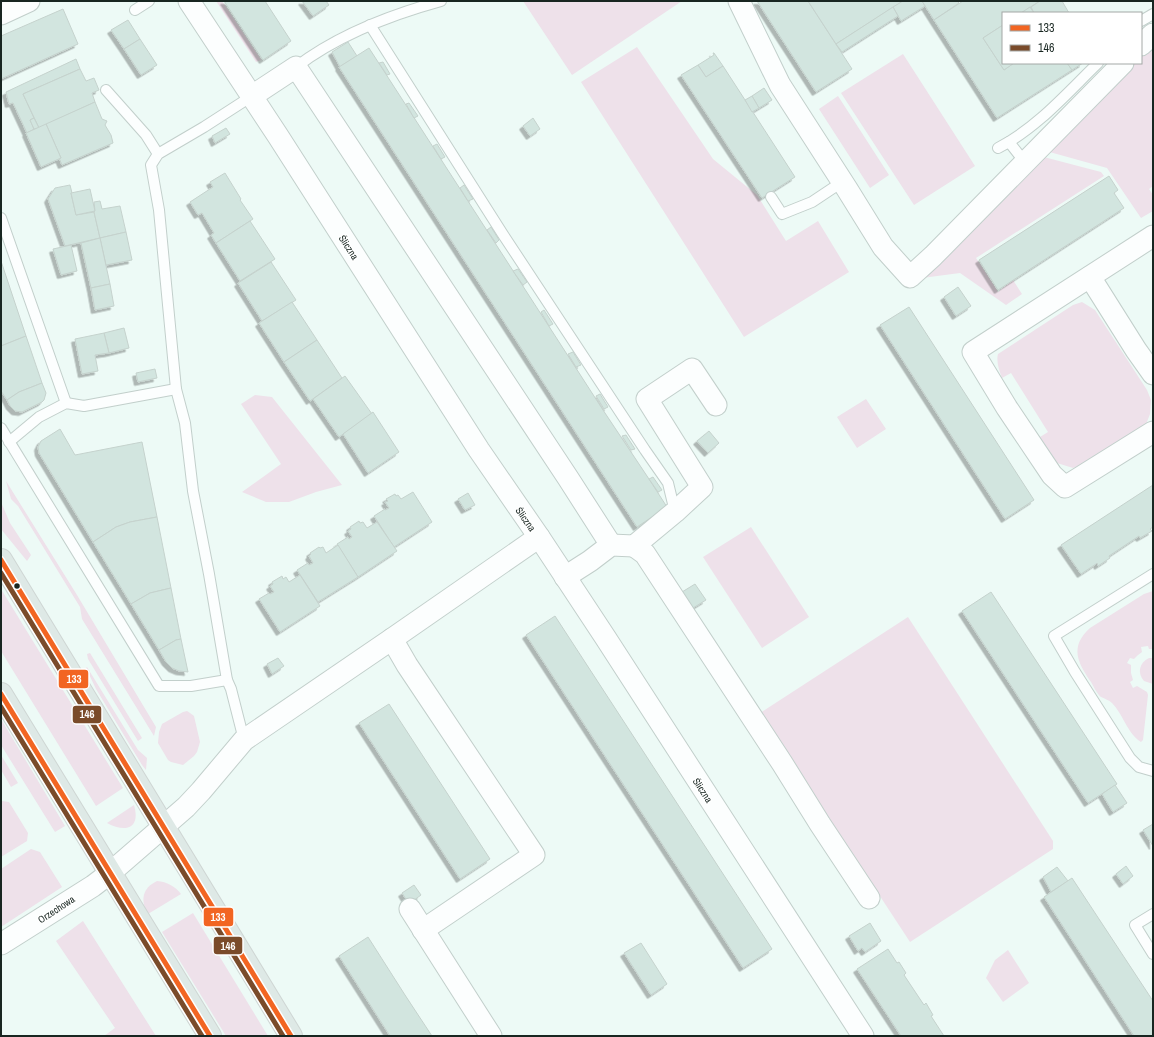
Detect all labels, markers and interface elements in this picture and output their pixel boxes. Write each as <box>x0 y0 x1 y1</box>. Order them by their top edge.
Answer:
legend <box>1002 12 1142 64</box>
text: 133 <box>1038 20 1054 36</box>
text: 146 <box>1038 40 1054 56</box>
street label: Śliczna <box>336 232 362 262</box>
street label: Śliczna <box>513 505 539 534</box>
unlabelled marker <box>12 581 22 591</box>
line badge: 133 <box>58 669 89 689</box>
text: 133 <box>66 672 82 686</box>
line badge: 146 <box>72 705 102 724</box>
text: 146 <box>79 707 95 721</box>
street label: Śliczna <box>690 775 716 805</box>
street label: Orzechowa <box>35 892 78 926</box>
line badge: 133 <box>203 907 234 927</box>
text: 133 <box>210 910 226 924</box>
line badge: 146 <box>213 936 243 955</box>
text: 146 <box>220 939 236 953</box>

